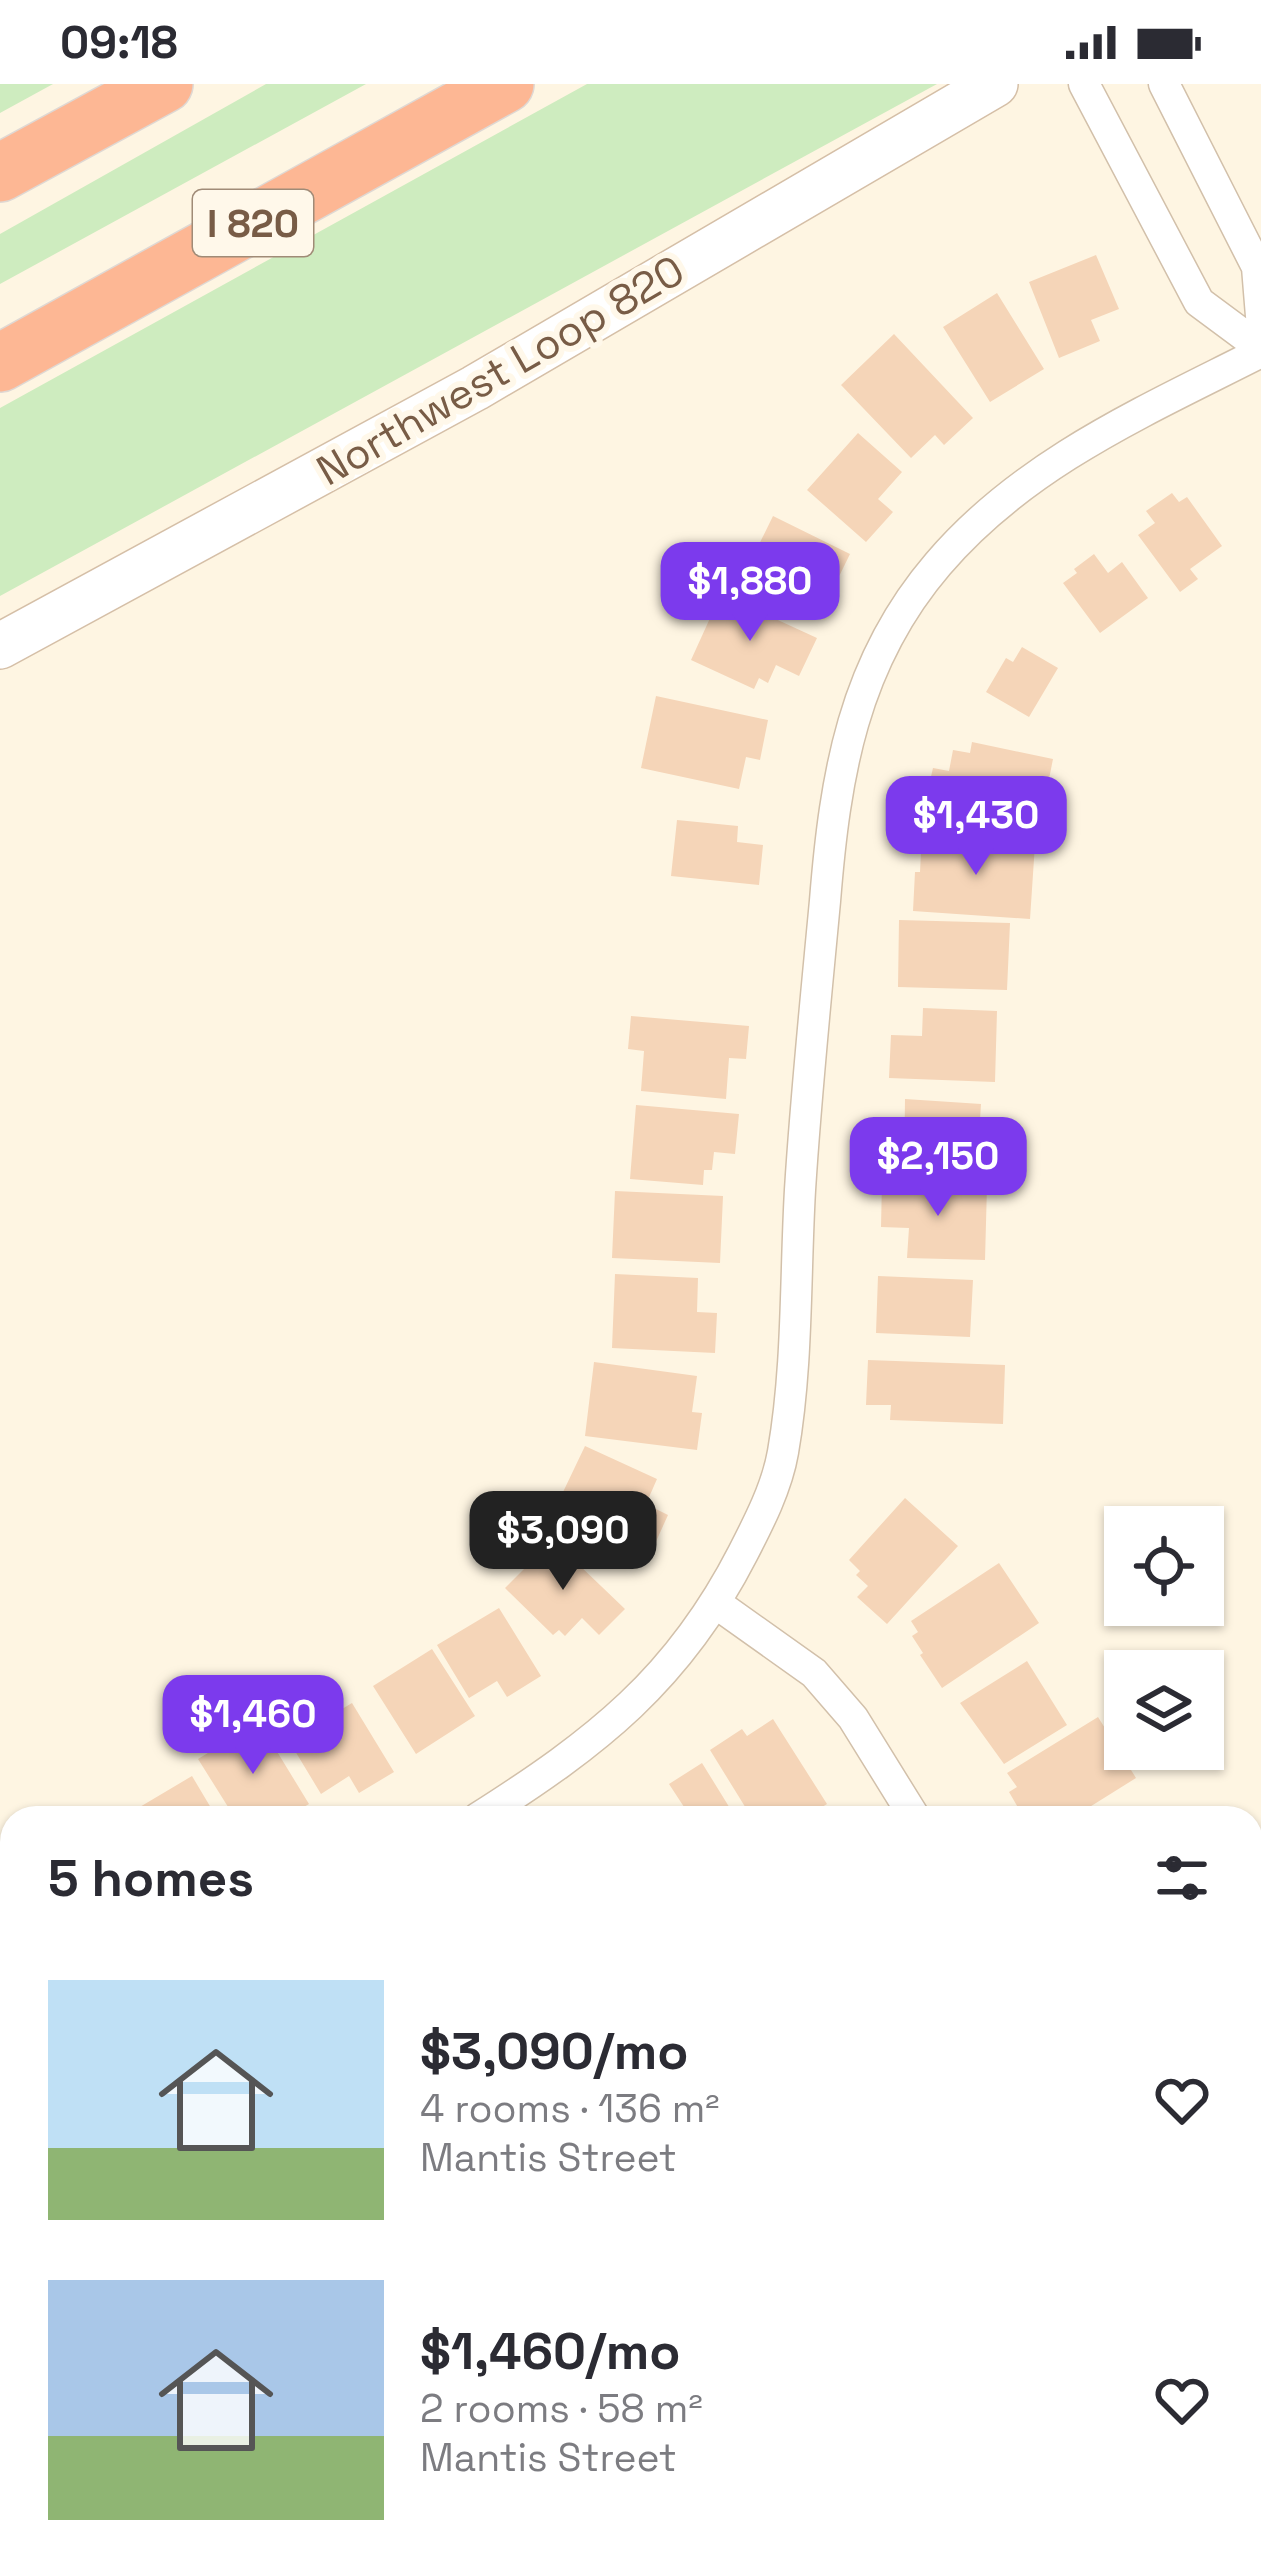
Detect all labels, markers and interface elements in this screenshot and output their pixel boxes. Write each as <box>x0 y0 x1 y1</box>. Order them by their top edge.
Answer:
text: 09:18 <box>60 14 178 71</box>
road number: I 820 <box>193 190 313 256</box>
street label: Northwest Loop 820 <box>307 244 693 497</box>
pin: $1,880 <box>652 542 848 644</box>
text: $1,880 <box>688 556 812 605</box>
pin: $1,430 <box>878 776 1074 878</box>
text: $1,430 <box>913 790 1039 839</box>
pin: $2,150 <box>840 1117 1036 1219</box>
text: $2,150 <box>877 1131 999 1180</box>
pin: $3,090 <box>465 1491 661 1593</box>
text: $3,090 <box>497 1505 630 1554</box>
map controls <box>1104 1506 1224 1770</box>
button: locate <box>1104 1506 1224 1626</box>
button: layers <box>1104 1650 1224 1770</box>
pin: $1,460 <box>155 1675 351 1777</box>
text: $1,460 <box>190 1689 316 1738</box>
icon: filters <box>1149 1845 1215 1911</box>
text: 5 homes <box>48 1846 254 1911</box>
text: $3,090/mo <box>420 2019 688 2084</box>
icon: home <box>144 2028 288 2172</box>
icon: heart <box>1149 2067 1215 2133</box>
text: 4 rooms · 136 m² <box>420 2084 720 2133</box>
text: Mantis Street <box>420 2133 677 2182</box>
text: $1,460/mo <box>420 2319 681 2384</box>
icon: home <box>144 2328 288 2472</box>
icon: heart <box>1149 2367 1215 2433</box>
text: 2 rooms · 58 m² <box>420 2384 703 2433</box>
text: Mantis Street <box>420 2433 677 2482</box>

